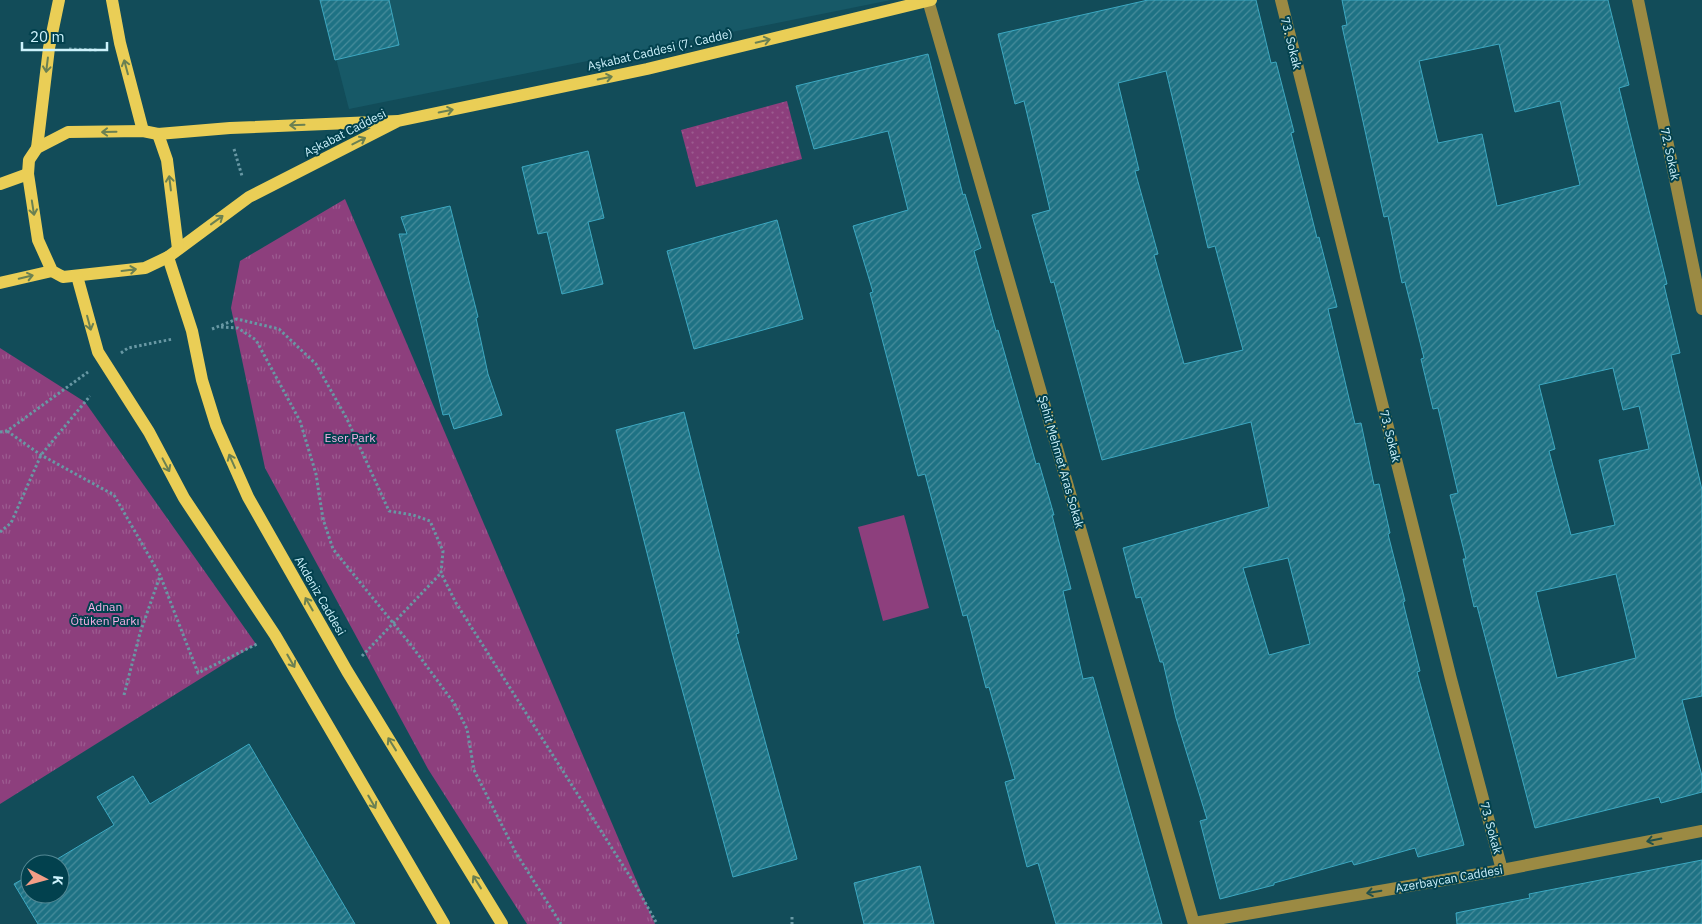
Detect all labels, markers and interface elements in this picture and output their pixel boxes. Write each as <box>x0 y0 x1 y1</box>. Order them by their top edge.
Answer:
street label: 73. Sokak <box>1278 15 1305 71</box>
scale bar <box>22 20 108 52</box>
street label: Aşkabat Caddesi (7. Cadde) <box>586 26 734 74</box>
text: 20 m <box>30 27 65 46</box>
one-way arrow <box>754 36 770 45</box>
one-way arrow <box>42 57 52 73</box>
one-way arrow <box>121 59 130 75</box>
one-way arrow <box>596 72 612 82</box>
street label: Aşkabat Caddesi <box>301 105 388 160</box>
one-way arrow <box>437 106 453 115</box>
one-way arrow <box>289 120 306 130</box>
street label: 72. Sokak <box>1658 126 1683 182</box>
one-way arrow <box>101 127 117 136</box>
one-way arrow <box>351 136 366 145</box>
one-way arrow <box>165 175 175 191</box>
one-way arrow <box>28 200 38 216</box>
one-way arrow <box>210 215 224 225</box>
one-way arrow <box>120 265 136 275</box>
one-way arrow <box>18 272 34 281</box>
one-way arrow <box>85 315 95 331</box>
street label: Şehit Mehmet Aras Sokak <box>1035 394 1088 531</box>
street label: 73. Sokak <box>1377 408 1404 464</box>
park label: Eser Park <box>325 430 376 445</box>
one-way arrow <box>227 454 236 469</box>
one-way arrow <box>162 457 171 472</box>
street label: Akdeniz Caddesi <box>292 554 349 638</box>
one-way arrow <box>304 597 314 612</box>
park label: Adnan Ötüken Parkı <box>70 599 140 628</box>
one-way arrow <box>286 654 296 668</box>
one-way arrow <box>386 737 397 751</box>
one-way arrow <box>368 794 378 808</box>
street label: 73. Sokak <box>1477 800 1506 856</box>
one-way arrow <box>1647 836 1663 845</box>
north arrow <box>20 854 70 904</box>
street label: Azerbaycan Caddesi <box>1394 862 1504 895</box>
text: K <box>48 875 67 886</box>
one-way arrow <box>471 876 481 890</box>
one-way arrow <box>1366 888 1382 898</box>

